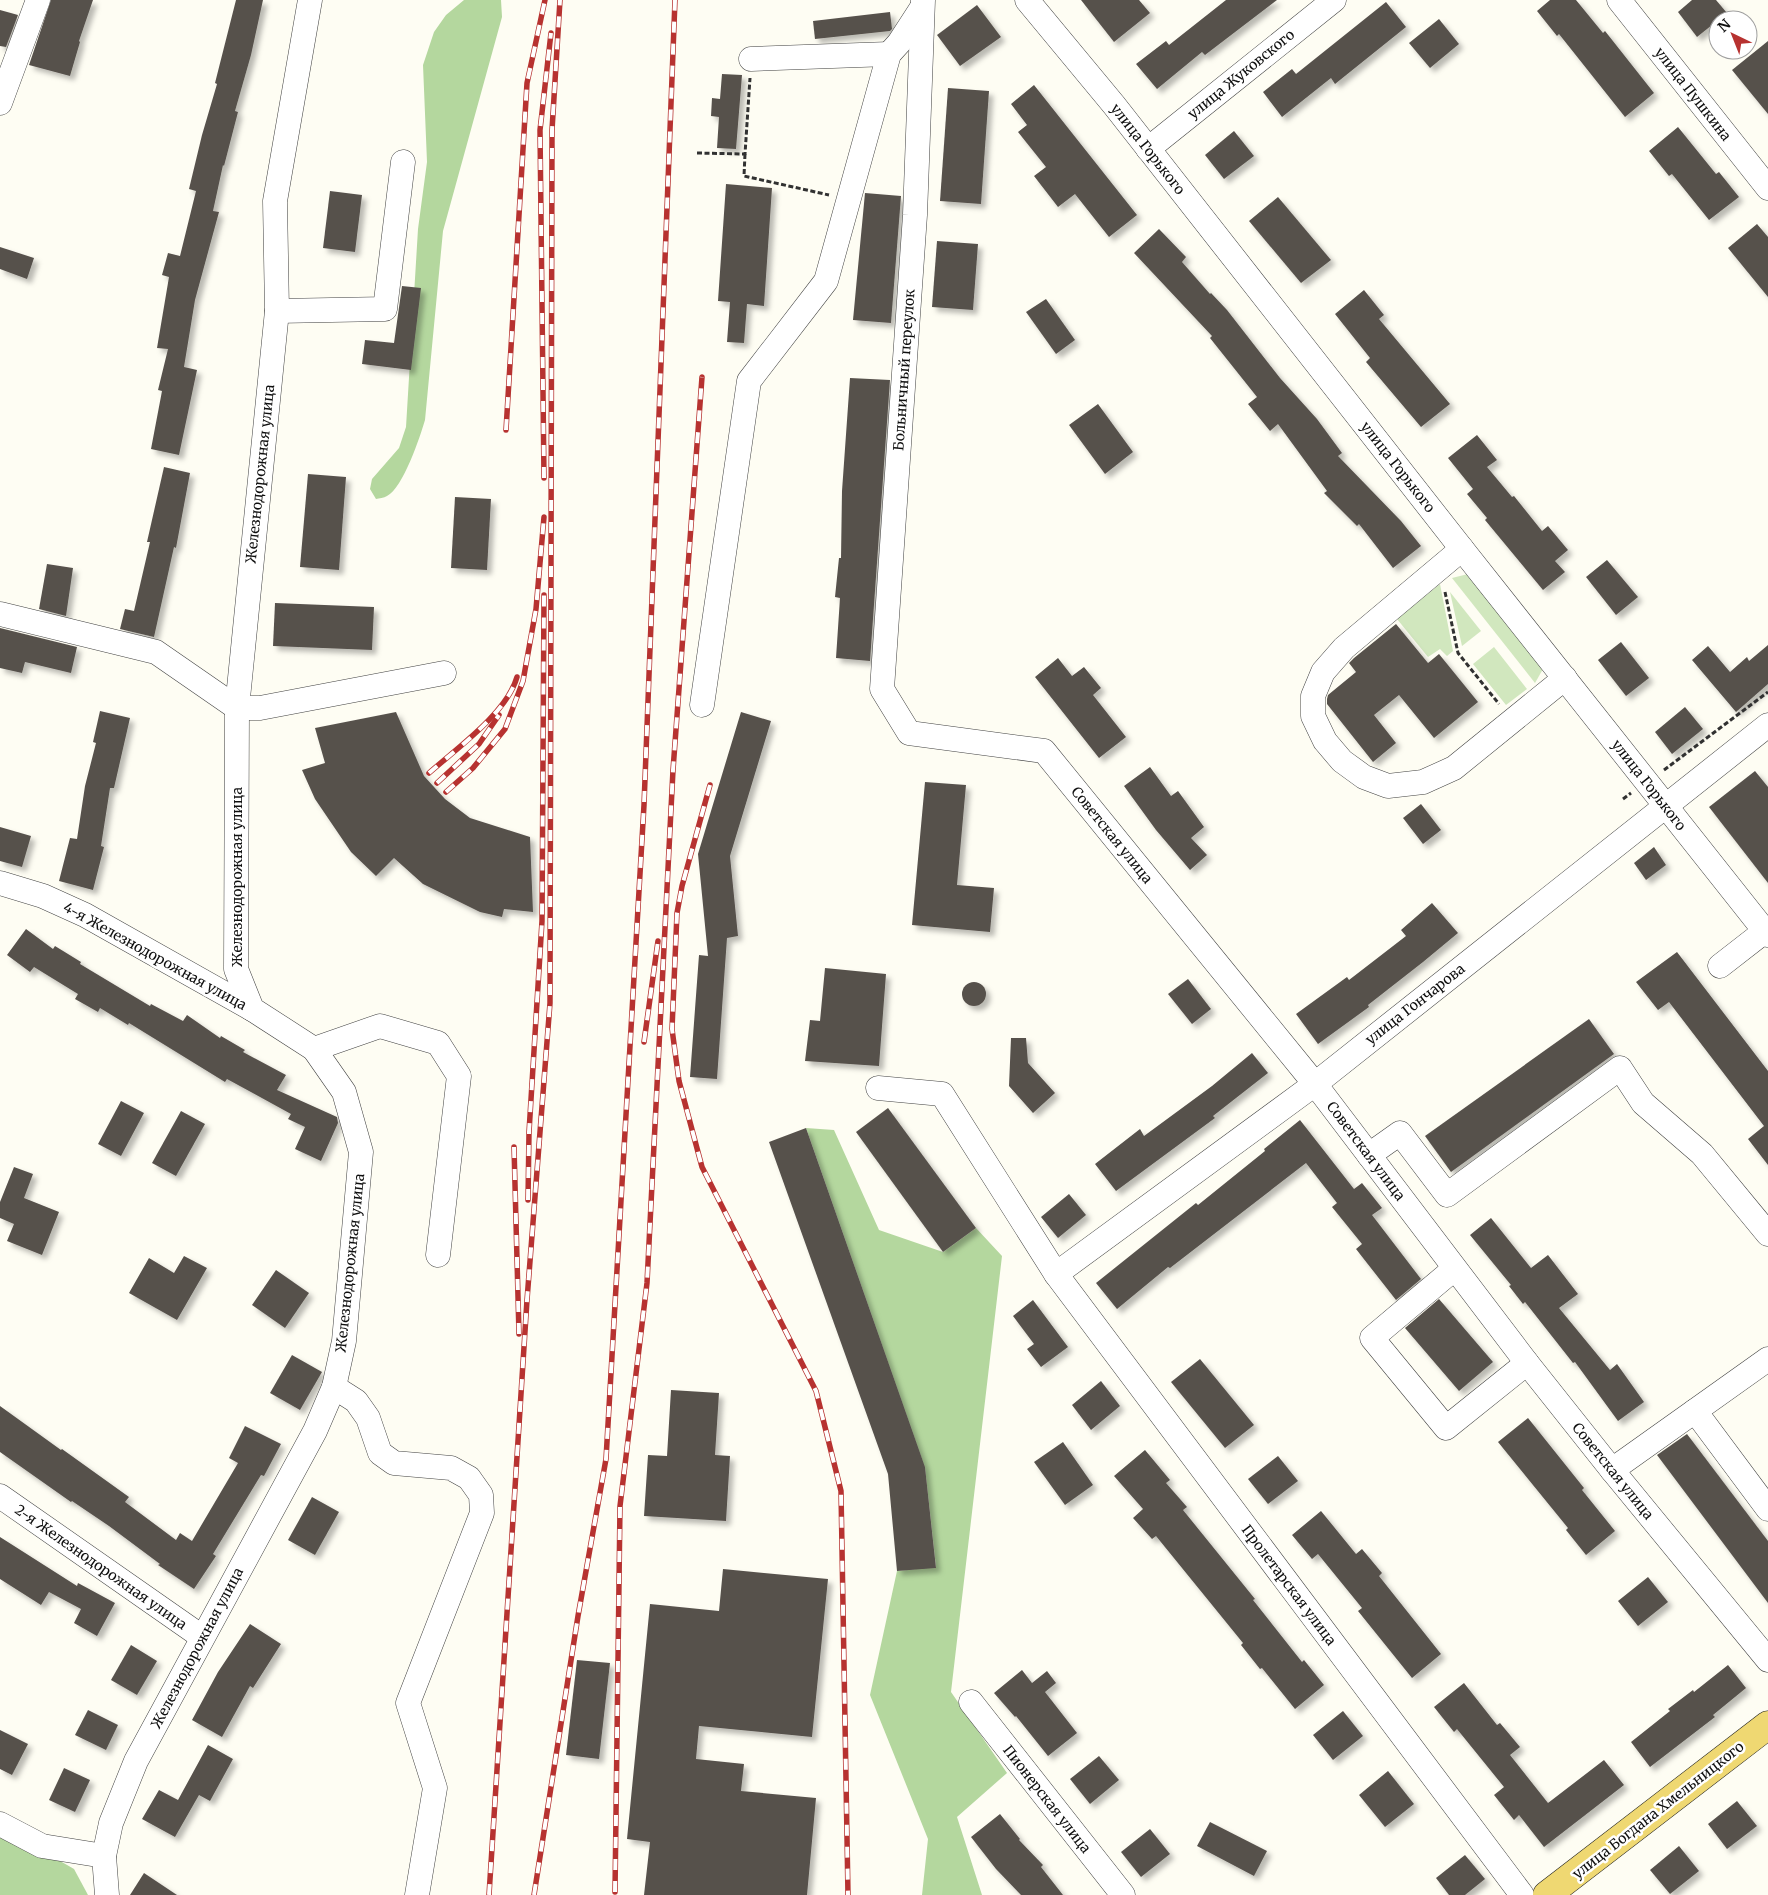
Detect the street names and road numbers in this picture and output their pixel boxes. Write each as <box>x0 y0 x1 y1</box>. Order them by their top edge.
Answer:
street label: улица Жуковского <box>1184 25 1298 123</box>
street label: улица Пушкина <box>1651 44 1736 145</box>
street label: улица Горького <box>1107 100 1189 198</box>
street label: Больничный переулок <box>889 288 919 452</box>
street label: Железнодорожная улица <box>242 383 278 564</box>
street label: улица Горького <box>1357 418 1439 516</box>
street label: улица Горького <box>1608 736 1690 834</box>
street label: Советская улица <box>1067 783 1157 887</box>
street label: Железнодорожная улица <box>228 787 246 967</box>
street label: 4-я Железнодорожная улица <box>60 898 250 1014</box>
street label: улица Гончарова <box>1362 959 1469 1048</box>
street label: Советская улица <box>1323 1098 1409 1205</box>
street label: Железнодорожная улица <box>332 1172 368 1353</box>
street label: Советская улица <box>1568 1419 1658 1523</box>
street label: 2-я Железнодорожная улица <box>12 1501 191 1634</box>
street label: Пролетарская улица <box>1238 1521 1340 1649</box>
street label: Железнодорожная улица <box>147 1564 247 1732</box>
street label: улица Богдана Хмельницкого <box>1569 1737 1747 1883</box>
street label: Пионерская улица <box>999 1741 1095 1857</box>

